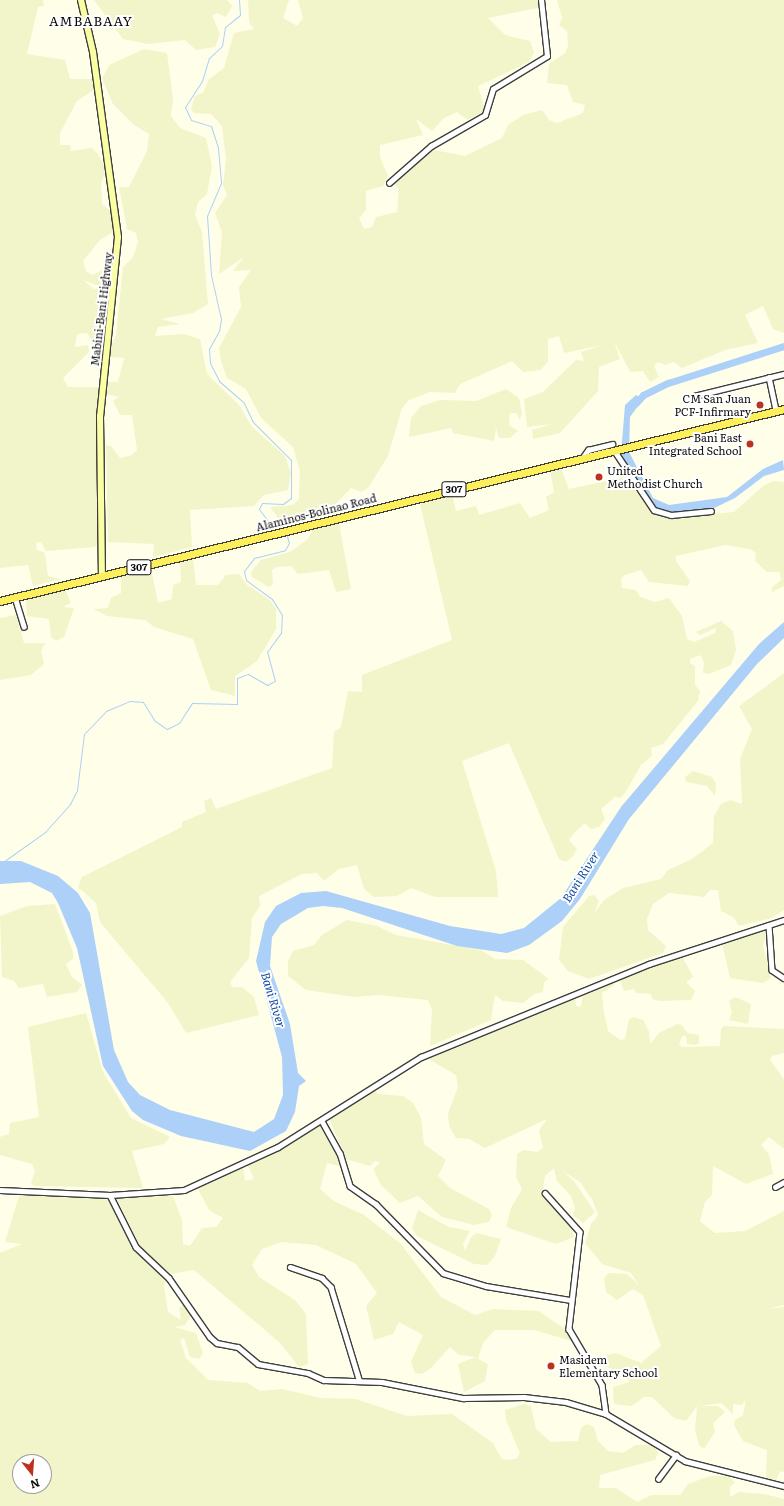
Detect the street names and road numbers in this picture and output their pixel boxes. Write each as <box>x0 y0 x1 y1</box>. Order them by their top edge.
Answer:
street label: Mabini-Bani Highway <box>87 251 115 367</box>
road number: 307 <box>441 481 467 497</box>
street label: Alaminos-Bolinao Road <box>254 491 378 533</box>
road number: 307 <box>126 559 152 575</box>

